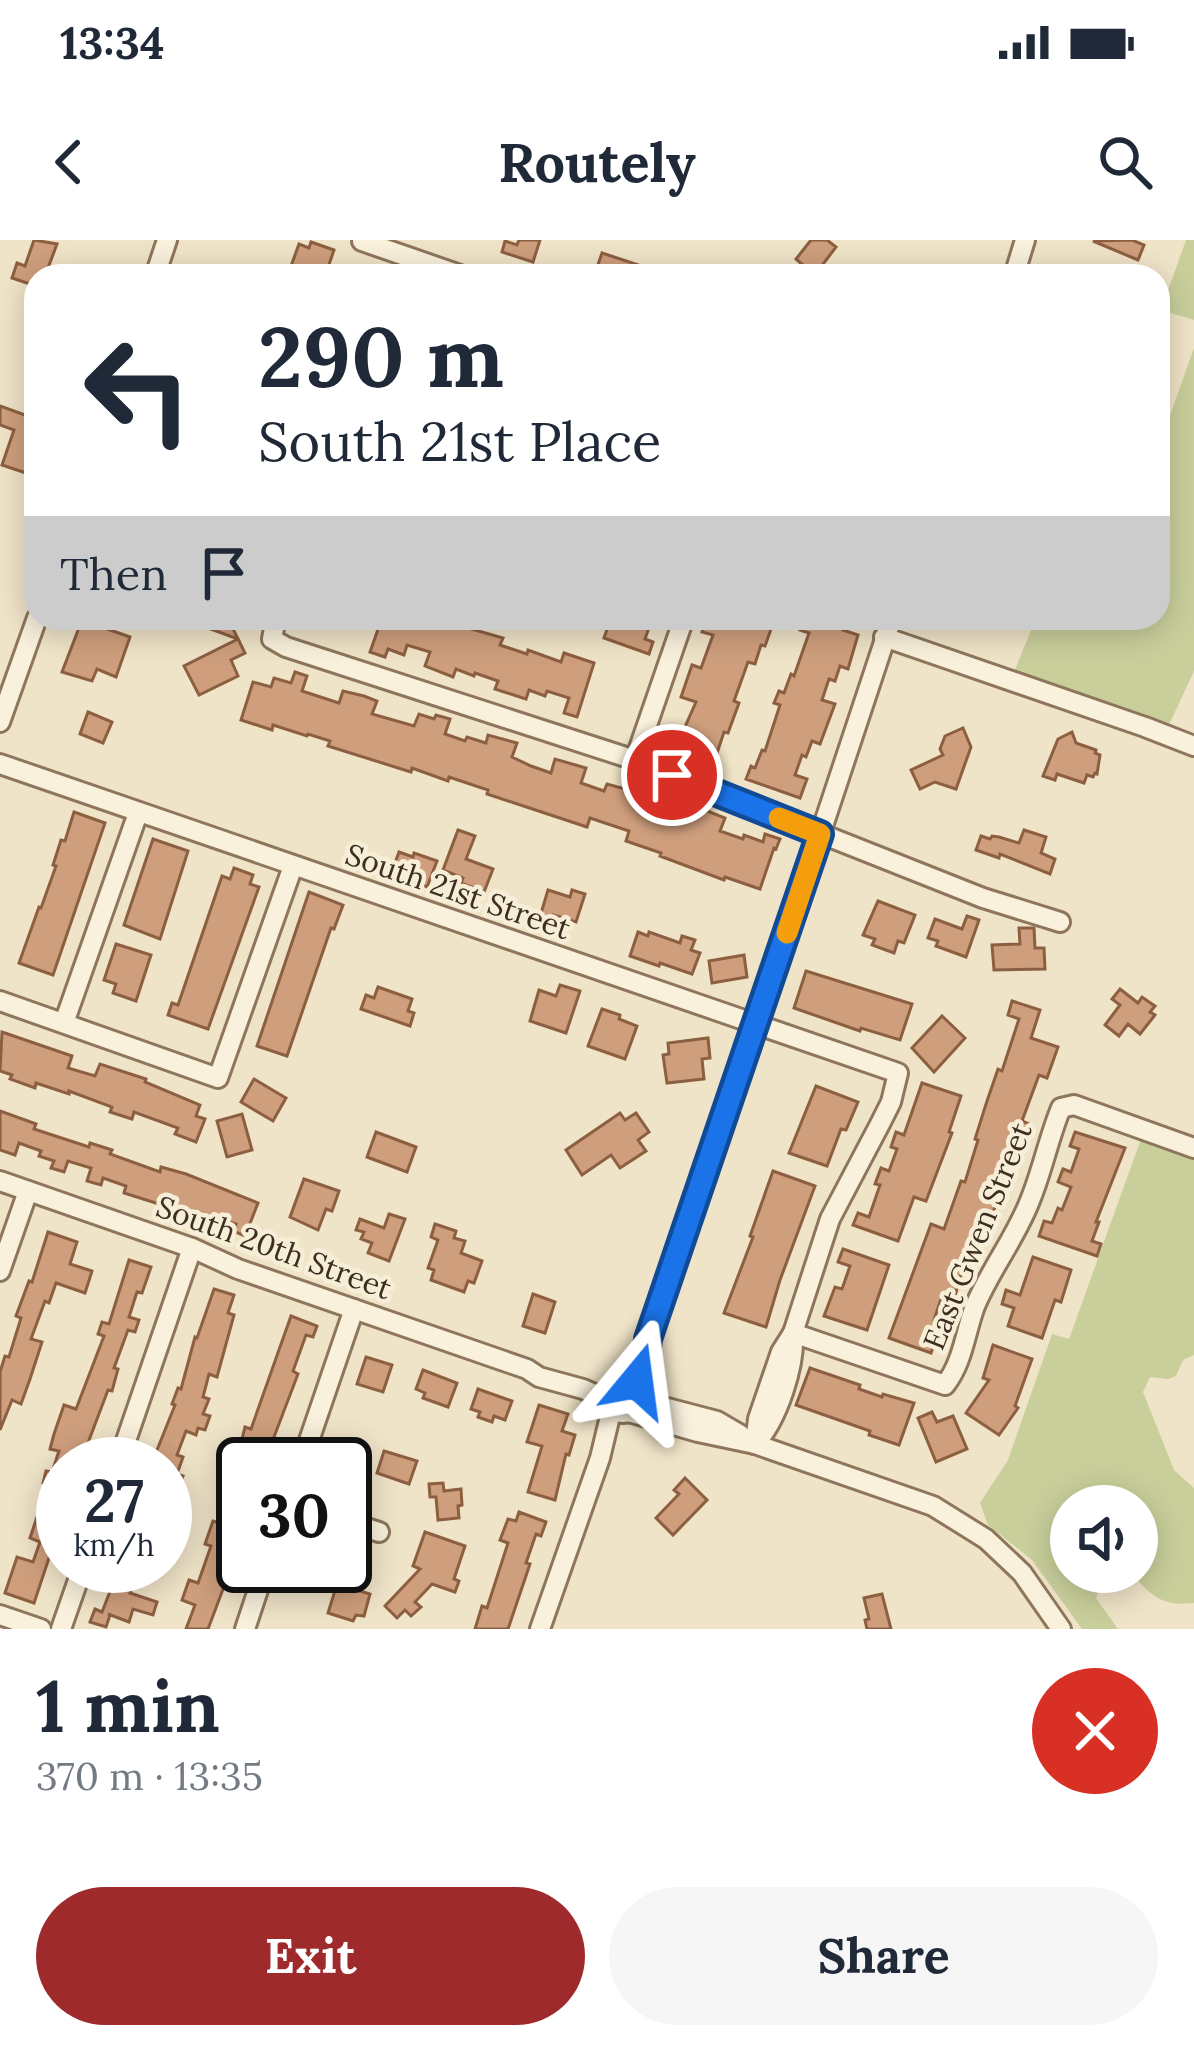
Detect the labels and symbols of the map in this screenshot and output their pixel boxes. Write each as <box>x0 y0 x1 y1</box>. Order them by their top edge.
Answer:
pin <box>621 724 723 826</box>
street label: South 21st Street <box>341 835 576 947</box>
street label: East Gwen Street <box>914 1117 1040 1355</box>
street label: South 20th Street <box>151 1187 397 1307</box>
position arrow <box>574 1318 700 1444</box>
speed limit sign: 30 <box>216 1437 372 1593</box>

